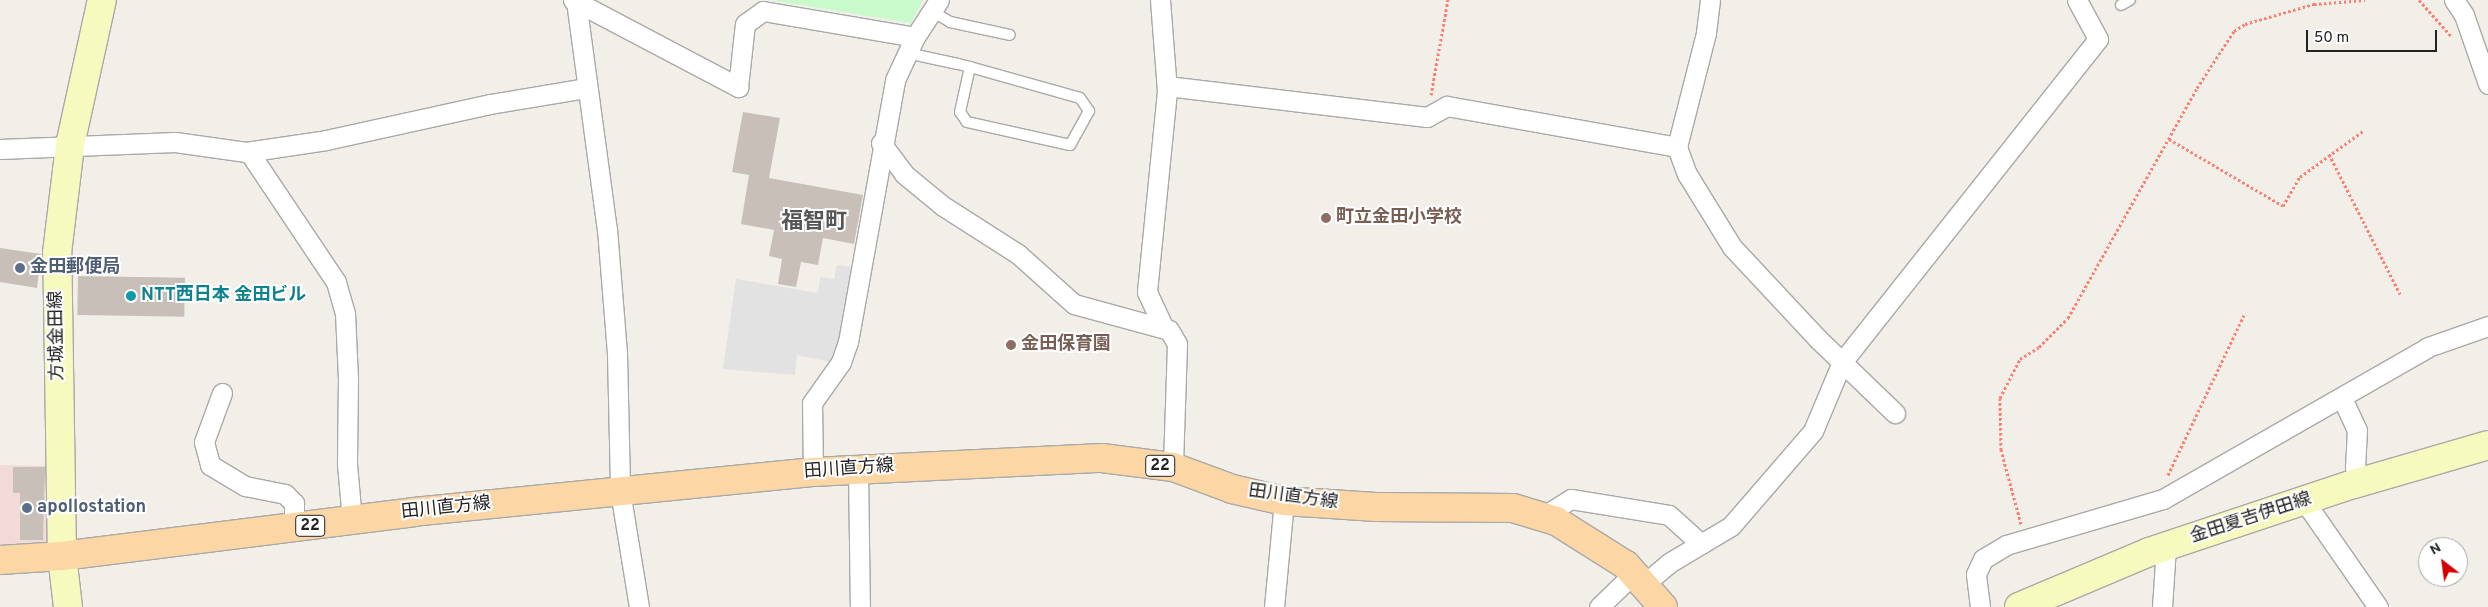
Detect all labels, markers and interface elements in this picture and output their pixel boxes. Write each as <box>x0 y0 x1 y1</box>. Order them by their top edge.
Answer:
scale bar <box>2308 20 2439 52</box>
text: 50 m <box>2314 29 2349 48</box>
place label: 町立金田小学校 <box>1336 207 1462 229</box>
district label: 福智町 <box>781 210 847 236</box>
marker: 町立金田小学校 <box>1320 212 1332 224</box>
place label: 金田郵便局 <box>30 257 120 279</box>
marker: 金田郵便局 <box>14 262 26 274</box>
place label: NTT西日本 金田ビル <box>141 285 306 307</box>
marker: NTT西日本 金田ビル <box>125 290 137 302</box>
street label: 方城金田線 <box>46 291 70 381</box>
place label: 金田保育園 <box>1021 334 1111 356</box>
marker: 金田保育園 <box>1005 339 1017 351</box>
road number: 22 <box>1145 452 1175 480</box>
street label: 田川直方線 <box>803 456 895 484</box>
street label: 田川直方線 <box>1247 481 1339 515</box>
street label: 金田夏吉伊田線 <box>2188 489 2314 549</box>
street label: 田川直方線 <box>400 494 492 524</box>
place label: apollostation <box>37 497 146 519</box>
marker: apollostation <box>21 502 33 514</box>
road number: 22 <box>295 512 325 540</box>
north arrow <box>2418 537 2468 587</box>
text: N <box>2427 540 2444 559</box>

